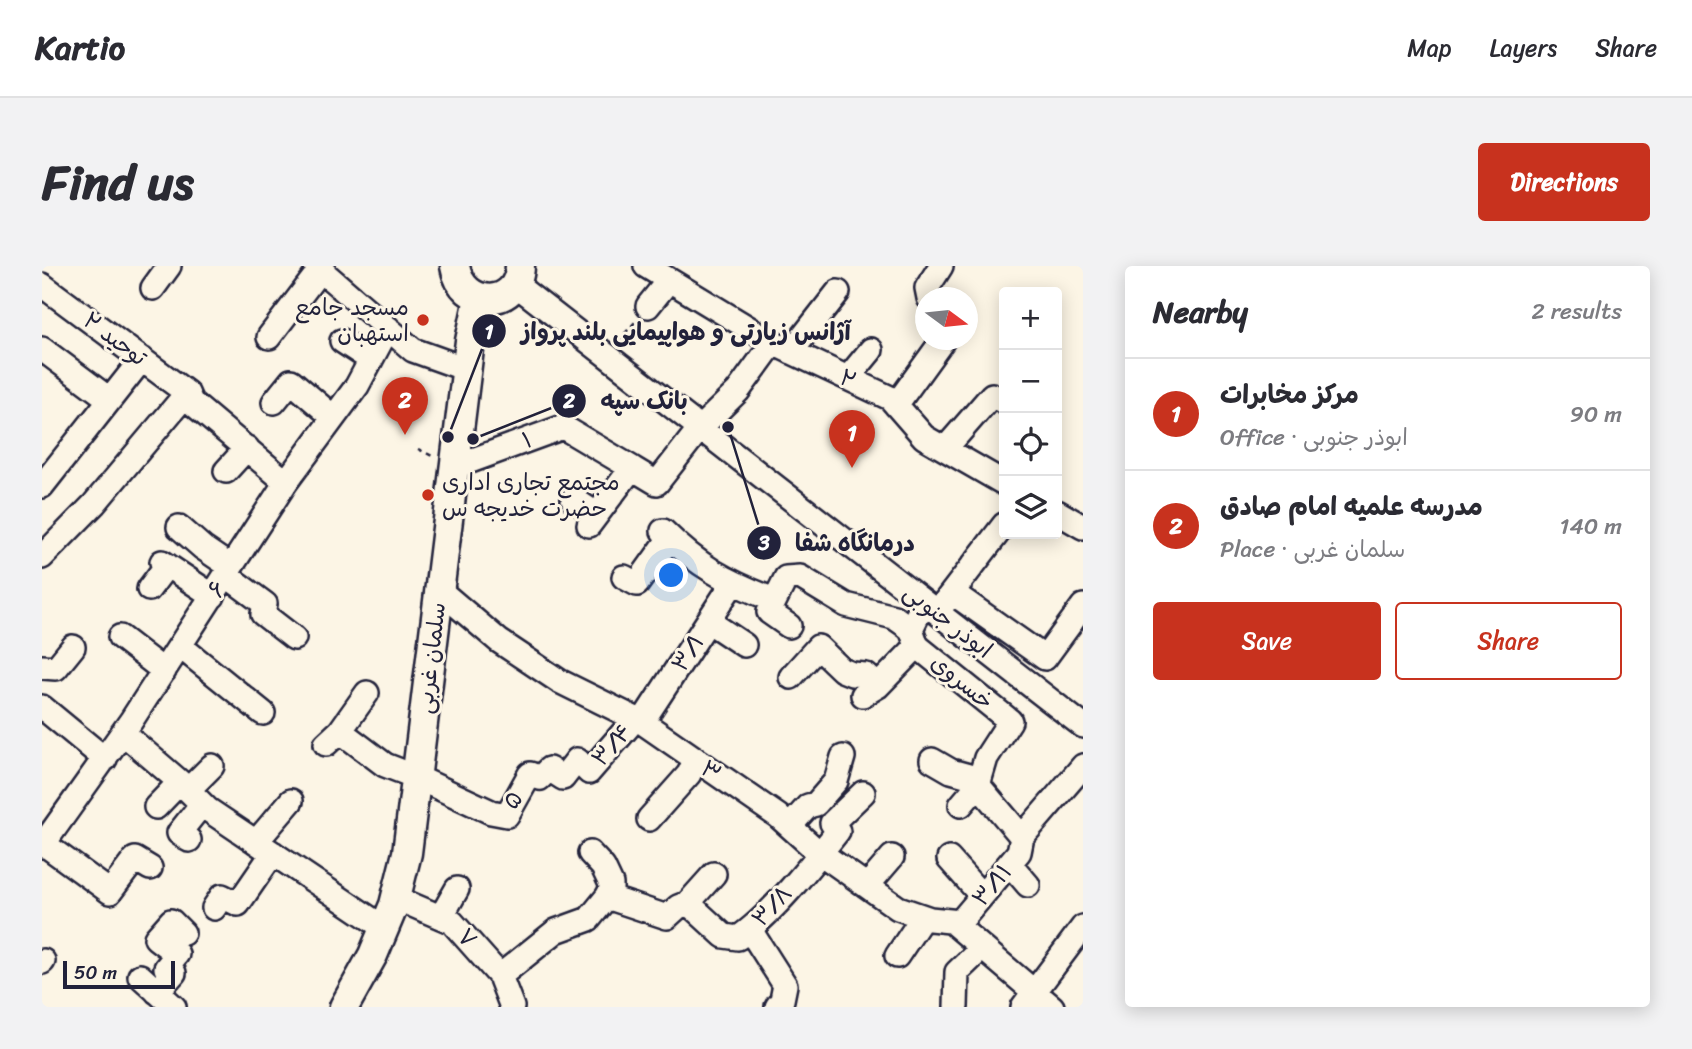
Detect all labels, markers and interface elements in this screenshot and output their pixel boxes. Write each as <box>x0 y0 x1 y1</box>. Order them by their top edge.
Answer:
text: Kartio <box>35 19 125 77</box>
text: Map <box>1407 27 1452 69</box>
text: Layers <box>1490 27 1557 69</box>
text: Share <box>1595 27 1657 69</box>
text: Find us <box>42 139 194 226</box>
button: Directions <box>1478 143 1650 221</box>
text: Nearby <box>1153 285 1248 339</box>
place label: مسجد جامع استهبان <box>295 287 409 354</box>
north arrow <box>915 287 978 350</box>
map controls <box>999 287 1062 539</box>
button: + <box>999 287 1062 350</box>
text: 2 results <box>1531 291 1622 332</box>
street label: توحید ۲ <box>74 301 157 377</box>
callout: آژانس زیارتی و هواپیمایی بلند پرواز <box>472 309 864 354</box>
text: آژانس زیارتی و هواپیمایی بلند پرواز <box>519 311 853 353</box>
marker: مسجد جامع استهبان <box>415 312 431 328</box>
text: 1 <box>484 313 494 351</box>
button: − <box>999 350 1062 413</box>
street label: ۲ <box>832 357 864 401</box>
text: مرکز مخابرات <box>1220 371 1359 417</box>
pin: 2 <box>382 377 428 435</box>
callout: بانک سپه <box>551 379 701 424</box>
text: بانک سپه <box>600 380 688 422</box>
text: 2 <box>562 382 575 420</box>
text: 1 <box>1171 394 1181 435</box>
text: 90 m <box>1570 394 1622 435</box>
pin: 1 <box>829 410 875 468</box>
button: locate <box>999 413 1062 476</box>
text: Office · ابوذر جنوبی <box>1220 417 1408 458</box>
street label: ۱ <box>516 419 538 461</box>
place label: مجتمع تجاری اداری حضرت خدیجه س <box>442 462 620 529</box>
button: layers <box>999 476 1062 539</box>
text: مدرسه علمیه امام صادق <box>1220 483 1483 529</box>
marker: مجتمع تجاری اداری حضرت خدیجه س <box>420 487 436 503</box>
text: 2 <box>1169 506 1183 547</box>
text: 140 m <box>1560 506 1622 547</box>
callout: درمانگاه شفا <box>747 520 929 565</box>
text: درمانگاه شفا <box>795 522 915 564</box>
text: 3 <box>757 524 770 562</box>
text: Place · سلمان غربی <box>1220 529 1405 570</box>
your location <box>654 558 688 592</box>
street label: ۶ <box>196 572 238 606</box>
street label: ابوذر جنوبی <box>894 573 1002 669</box>
street label: سلمان غربی <box>404 600 458 716</box>
button: Save <box>1153 602 1381 680</box>
button: Share <box>1395 602 1622 680</box>
street label: ۳/۱ <box>660 626 716 680</box>
street label: خسروی <box>921 643 1003 721</box>
street label: ۳/۴ <box>581 714 643 776</box>
street label: ۳ <box>692 749 730 793</box>
street label: ۵ <box>492 781 534 819</box>
street label: ۳/۱۱ <box>961 854 1023 916</box>
street label: ۳/۸ <box>741 875 803 937</box>
street label: ۷ <box>446 918 488 958</box>
text: 50 m <box>74 956 117 989</box>
scale bar <box>63 958 175 990</box>

